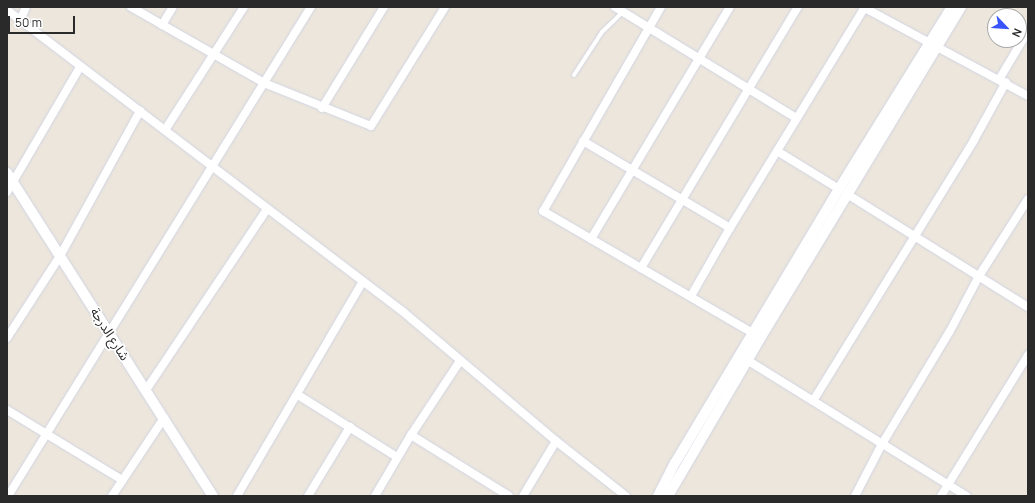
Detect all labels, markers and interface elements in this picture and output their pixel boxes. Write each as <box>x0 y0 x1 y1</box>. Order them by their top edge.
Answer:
scale bar <box>10 8 77 34</box>
north arrow <box>987 8 1027 48</box>
text: 50 m <box>15 14 42 31</box>
text: N <box>1009 26 1026 40</box>
street label: شارع الدرجة <box>87 305 133 363</box>

